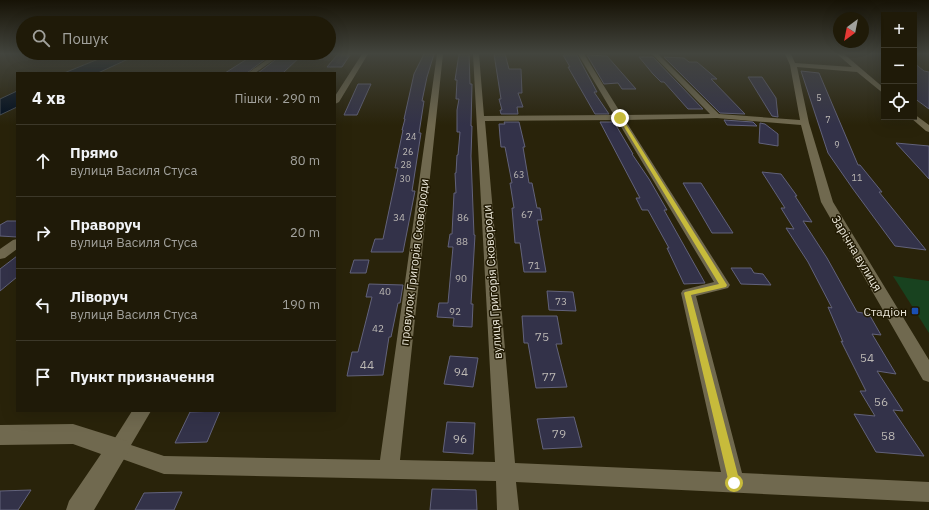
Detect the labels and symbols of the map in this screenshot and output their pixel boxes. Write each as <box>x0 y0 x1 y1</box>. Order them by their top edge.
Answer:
north arrow <box>833 12 869 48</box>
house number: 5 <box>816 92 822 103</box>
route end <box>611 109 629 127</box>
house number: 7 <box>825 114 831 125</box>
house number: 24 <box>406 131 416 142</box>
house number: 9 <box>834 139 840 150</box>
house number: 26 <box>403 146 413 157</box>
house number: 28 <box>401 159 411 170</box>
house number: 63 <box>514 169 524 180</box>
house number: 11 <box>852 172 862 183</box>
house number: 30 <box>400 173 410 184</box>
street label: провулок Григорія Сковороди <box>396 178 432 346</box>
street label: вулиця Григорія Сковороди <box>479 204 505 360</box>
house number: 67 <box>521 208 533 221</box>
house number: 34 <box>393 211 405 224</box>
house number: 86 <box>457 211 469 224</box>
street label: Зарічна вулиця <box>828 212 886 294</box>
house number: 88 <box>456 235 468 248</box>
house number: 71 <box>528 259 540 272</box>
house number: 90 <box>455 272 467 285</box>
house number: 40 <box>379 285 391 298</box>
house number: 73 <box>555 295 567 308</box>
place label: Стадіон <box>863 304 907 319</box>
house number: 92 <box>449 305 461 318</box>
marker: Стадіон <box>910 306 920 316</box>
house number: 42 <box>372 322 384 335</box>
house number: 75 <box>535 329 549 344</box>
house number: 54 <box>860 350 874 365</box>
house number: 44 <box>360 357 374 372</box>
house number: 94 <box>454 364 468 379</box>
house number: 77 <box>542 369 556 384</box>
house number: 56 <box>874 394 888 409</box>
house number: 79 <box>552 426 566 441</box>
house number: 58 <box>881 428 895 443</box>
house number: 96 <box>453 431 467 446</box>
route start <box>725 474 743 492</box>

